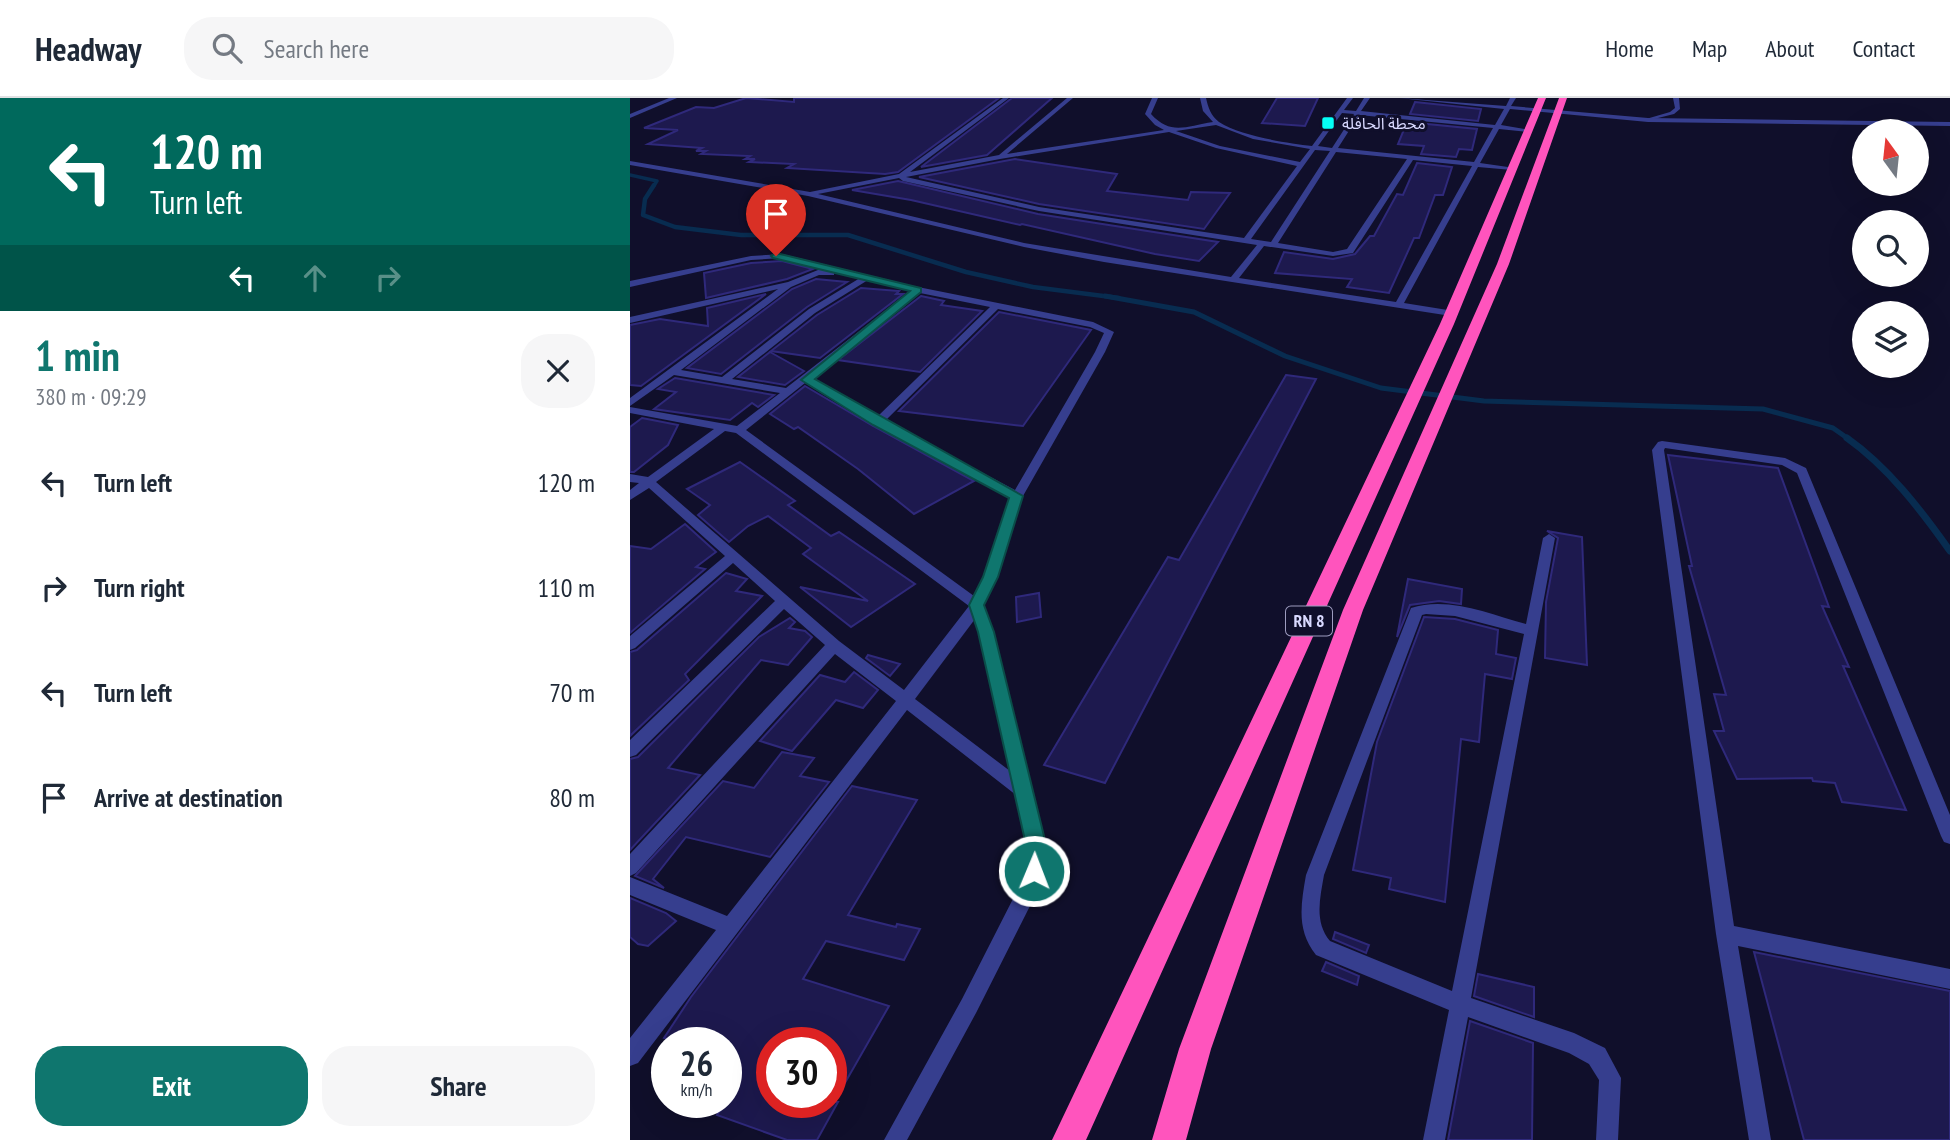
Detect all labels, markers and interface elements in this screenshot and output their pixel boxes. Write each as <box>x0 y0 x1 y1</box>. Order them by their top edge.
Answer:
search box <box>184 17 674 80</box>
text: Headway <box>35 27 142 70</box>
icon: search <box>208 29 246 67</box>
text: Search here <box>264 32 369 65</box>
text: Home <box>1605 33 1654 64</box>
text: Map <box>1692 33 1727 64</box>
text: About <box>1765 33 1814 64</box>
text: Contact <box>1852 33 1915 64</box>
place label: محطة الحافلة <box>1342 113 1426 133</box>
marker: محطة الحافلة <box>1320 115 1336 131</box>
text: 120 m <box>150 119 263 183</box>
north arrow <box>1852 119 1928 196</box>
map controls <box>1852 119 1929 378</box>
icon: left <box>35 126 126 217</box>
text: Turn left <box>150 181 242 223</box>
pin <box>746 184 806 256</box>
icon: arrive <box>757 195 795 233</box>
button: search <box>1852 210 1929 287</box>
icon: left <box>223 259 261 297</box>
icon: ahead <box>296 259 334 297</box>
icon: right <box>369 259 407 297</box>
button: layers <box>1852 301 1929 378</box>
text: 1 min <box>35 328 120 383</box>
button: close <box>521 334 595 408</box>
text: 380 m · 09:29 <box>35 382 147 411</box>
icon: left <box>35 464 73 502</box>
text: Turn left <box>94 466 172 499</box>
text: 120 m <box>537 466 595 499</box>
icon: right <box>35 569 73 607</box>
text: Turn right <box>94 571 185 604</box>
text: 110 m <box>537 571 595 604</box>
road number: RN 8 <box>1286 606 1332 636</box>
icon: left <box>35 674 73 712</box>
text: Turn left <box>94 676 172 709</box>
text: 70 m <box>549 676 595 709</box>
icon: arrive <box>35 779 73 817</box>
text: Arrive at destination <box>94 781 283 814</box>
text: 80 m <box>549 781 595 814</box>
position arrow <box>997 834 1071 908</box>
speed limit sign: 30 <box>756 1027 847 1118</box>
text: 26 <box>680 1040 713 1086</box>
button: Exit <box>35 1046 308 1126</box>
button: Share <box>322 1046 595 1126</box>
text: km/h <box>681 1078 712 1101</box>

